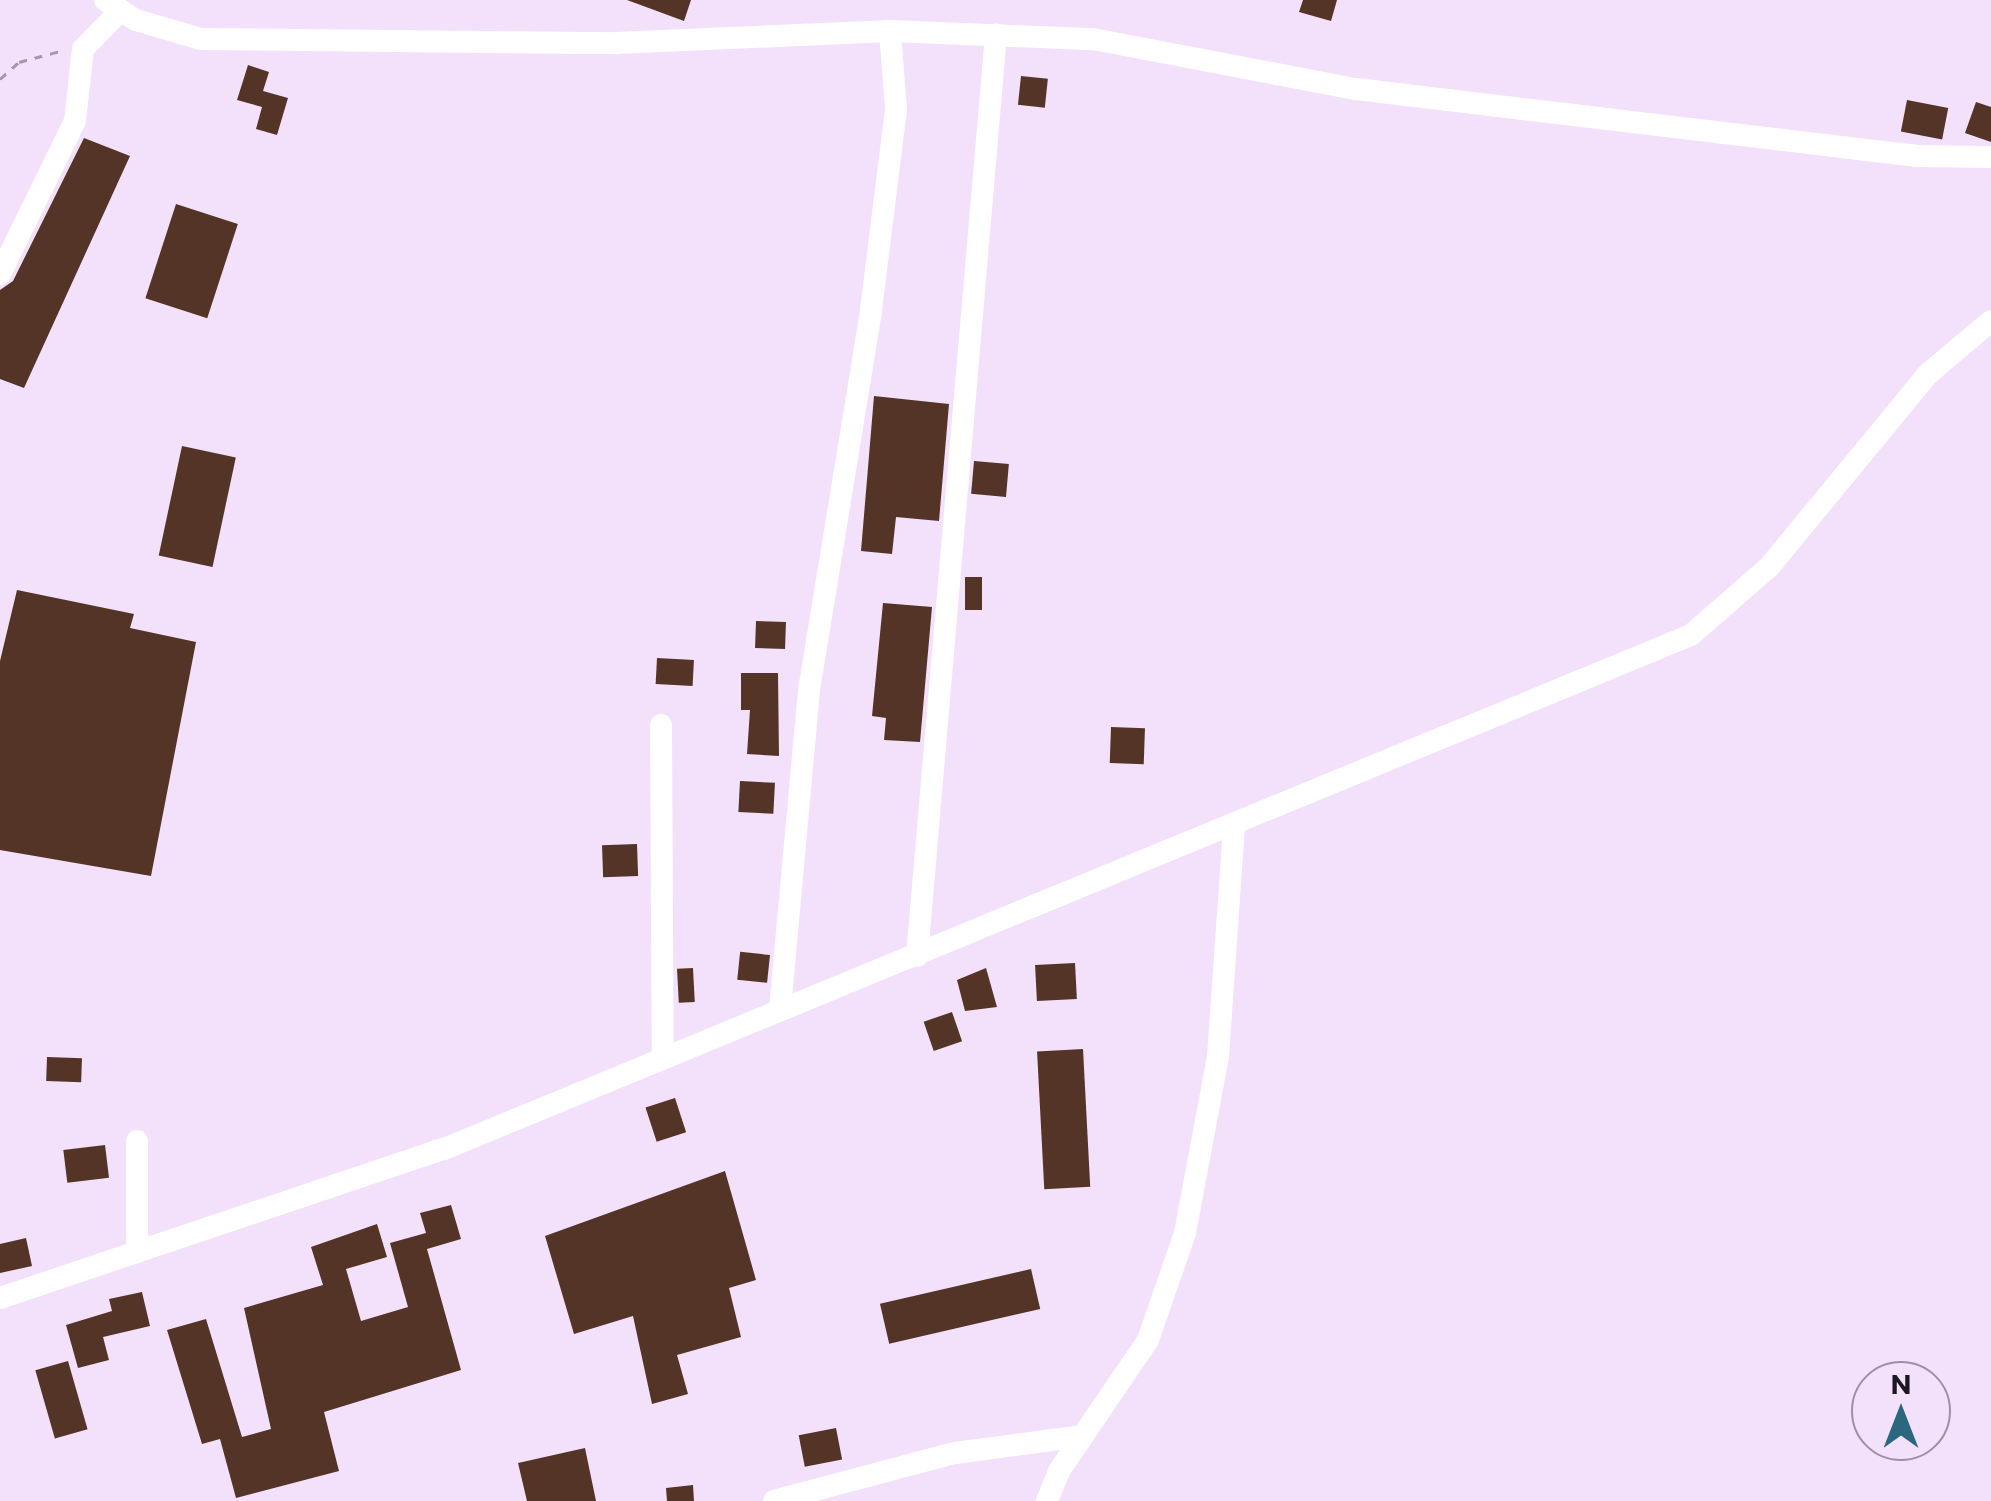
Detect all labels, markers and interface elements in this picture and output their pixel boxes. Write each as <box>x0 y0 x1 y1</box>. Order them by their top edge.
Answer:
north arrow <box>1851 1361 1951 1461</box>
text: N <box>1891 1366 1912 1400</box>

